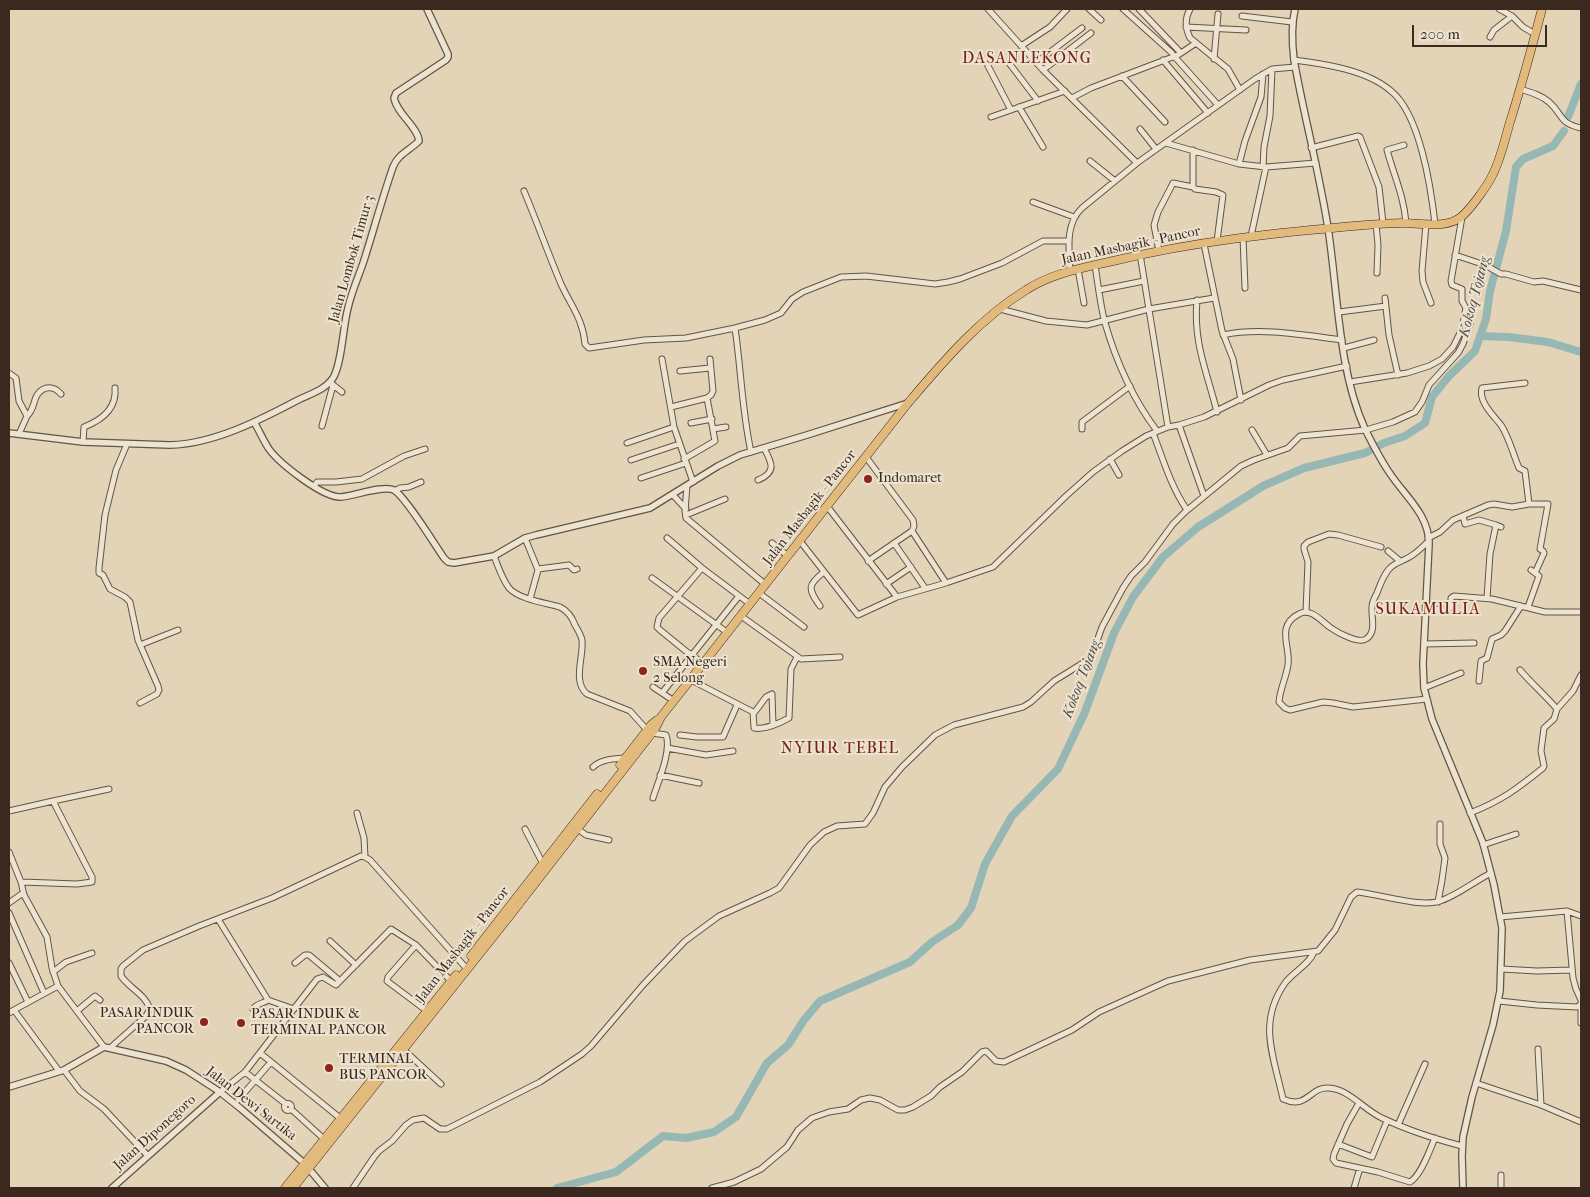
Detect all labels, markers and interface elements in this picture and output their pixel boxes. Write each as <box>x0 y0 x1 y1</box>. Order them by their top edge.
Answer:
scale bar <box>1415 15 1550 47</box>
text: 200 m <box>1420 25 1460 43</box>
district label: DASANLEKONG <box>961 49 1093 69</box>
street label: Jalan Lombok Timur 3 <box>326 193 378 325</box>
street label: Jalan Masbagik - Pancor <box>1060 223 1202 269</box>
water label: Kokoq Tojang <box>1456 255 1494 339</box>
street label: Jalan Masbagik - Pancor <box>760 447 860 569</box>
place label: Indomaret <box>878 471 942 487</box>
marker: Indomaret <box>862 473 874 485</box>
district label: SUKAMULIA <box>1374 600 1482 620</box>
water label: Kokoq Tojang <box>1059 637 1105 721</box>
place label: SMA Negeri 2 Selong <box>653 655 727 688</box>
marker: SMA Negeri 2 Selong <box>637 665 649 677</box>
district label: NYIUR TEBEL <box>779 739 901 759</box>
street label: Jalan Masbagik - Pancor <box>413 884 513 1006</box>
place label: PASAR INDUK PANCOR <box>100 1006 194 1038</box>
place label: PASAR INDUK & TERMINAL PANCOR <box>251 1007 386 1040</box>
marker: PASAR INDUK PANCOR <box>198 1016 210 1028</box>
marker: PASAR INDUK & TERMINAL PANCOR <box>235 1017 247 1029</box>
place label: TERMINAL BUS PANCOR <box>339 1052 427 1084</box>
marker: TERMINAL BUS PANCOR <box>323 1062 335 1074</box>
street label: Jalan Dewi Sartika <box>202 1063 300 1145</box>
street label: Jalan Diponegoro <box>110 1092 200 1174</box>

